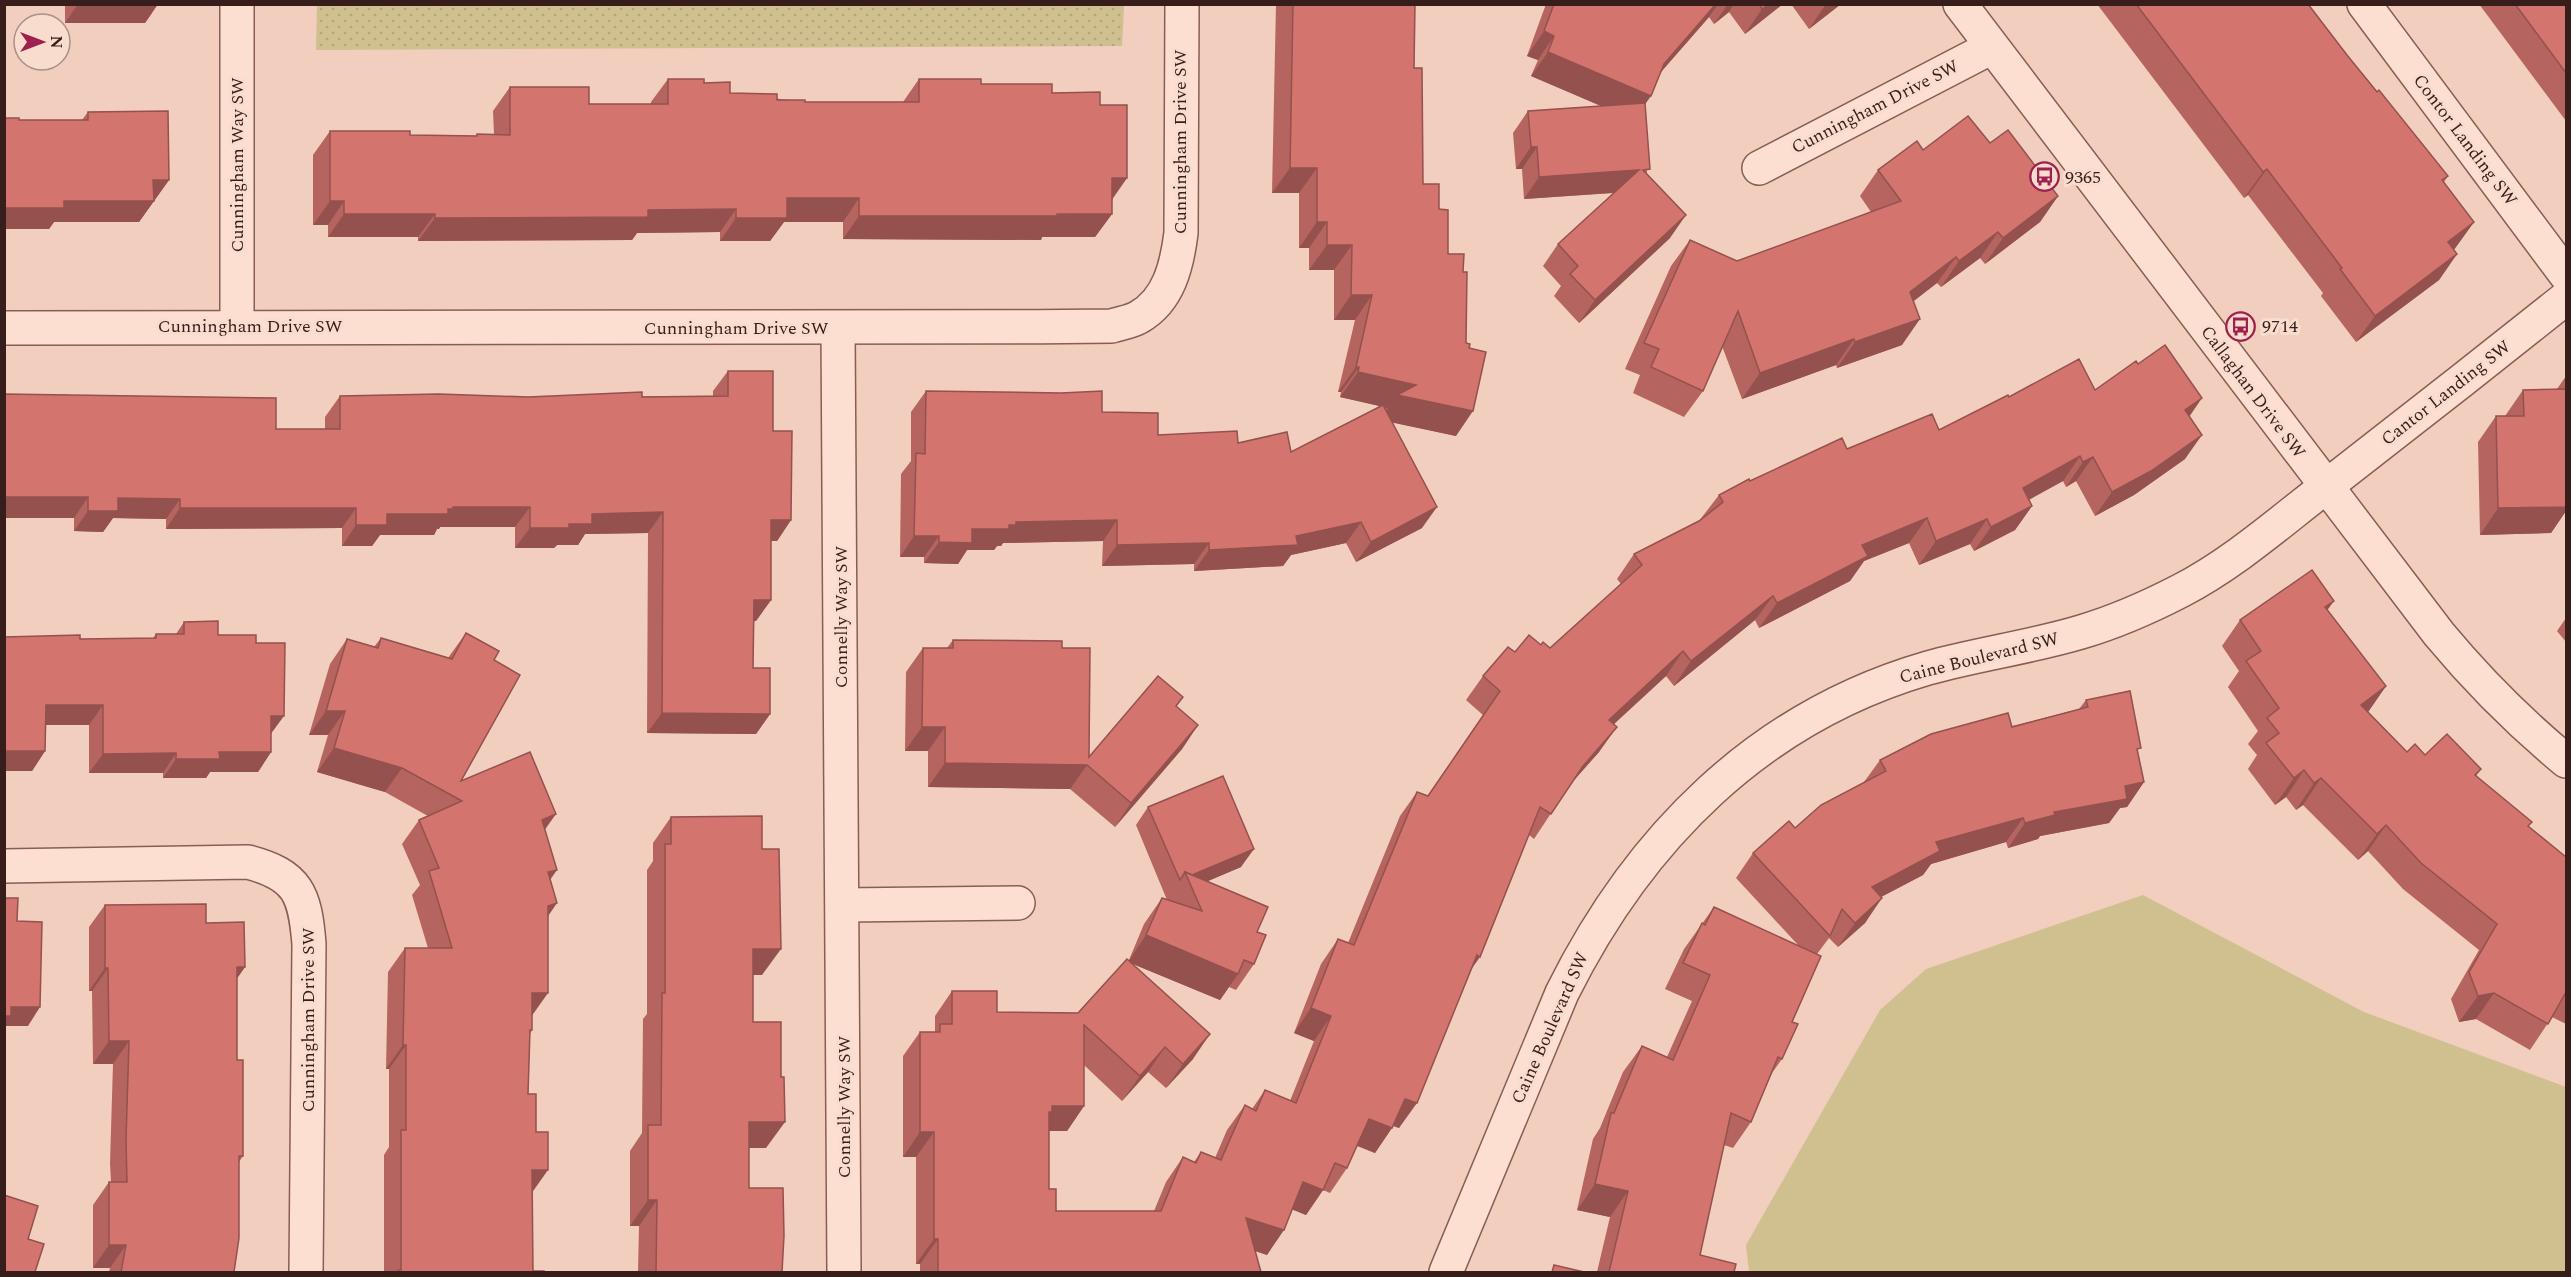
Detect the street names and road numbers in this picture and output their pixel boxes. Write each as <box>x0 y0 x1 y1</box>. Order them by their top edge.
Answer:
street label: Cunningham Drive SW <box>1167 49 1194 234</box>
street label: Cunningham Drive SW <box>1787 53 1964 161</box>
street label: Contor Landing SW <box>2406 68 2524 212</box>
street label: Cunningham Way SW <box>224 77 251 253</box>
street label: Cunningham Drive SW <box>158 313 343 340</box>
street label: Cunningham Drive SW <box>644 315 829 342</box>
street label: Callaghan Drive SW <box>2194 320 2312 465</box>
street label: Cantor Landing SW <box>2375 333 2517 452</box>
street label: Connelly Way SW <box>828 545 855 688</box>
street label: Caine Boulevard SW <box>1896 625 2062 691</box>
street label: Cunningham Drive SW <box>295 927 322 1112</box>
street label: Caine Boulevard SW <box>1504 948 1596 1108</box>
street label: Connelly Way SW <box>831 1035 858 1178</box>

